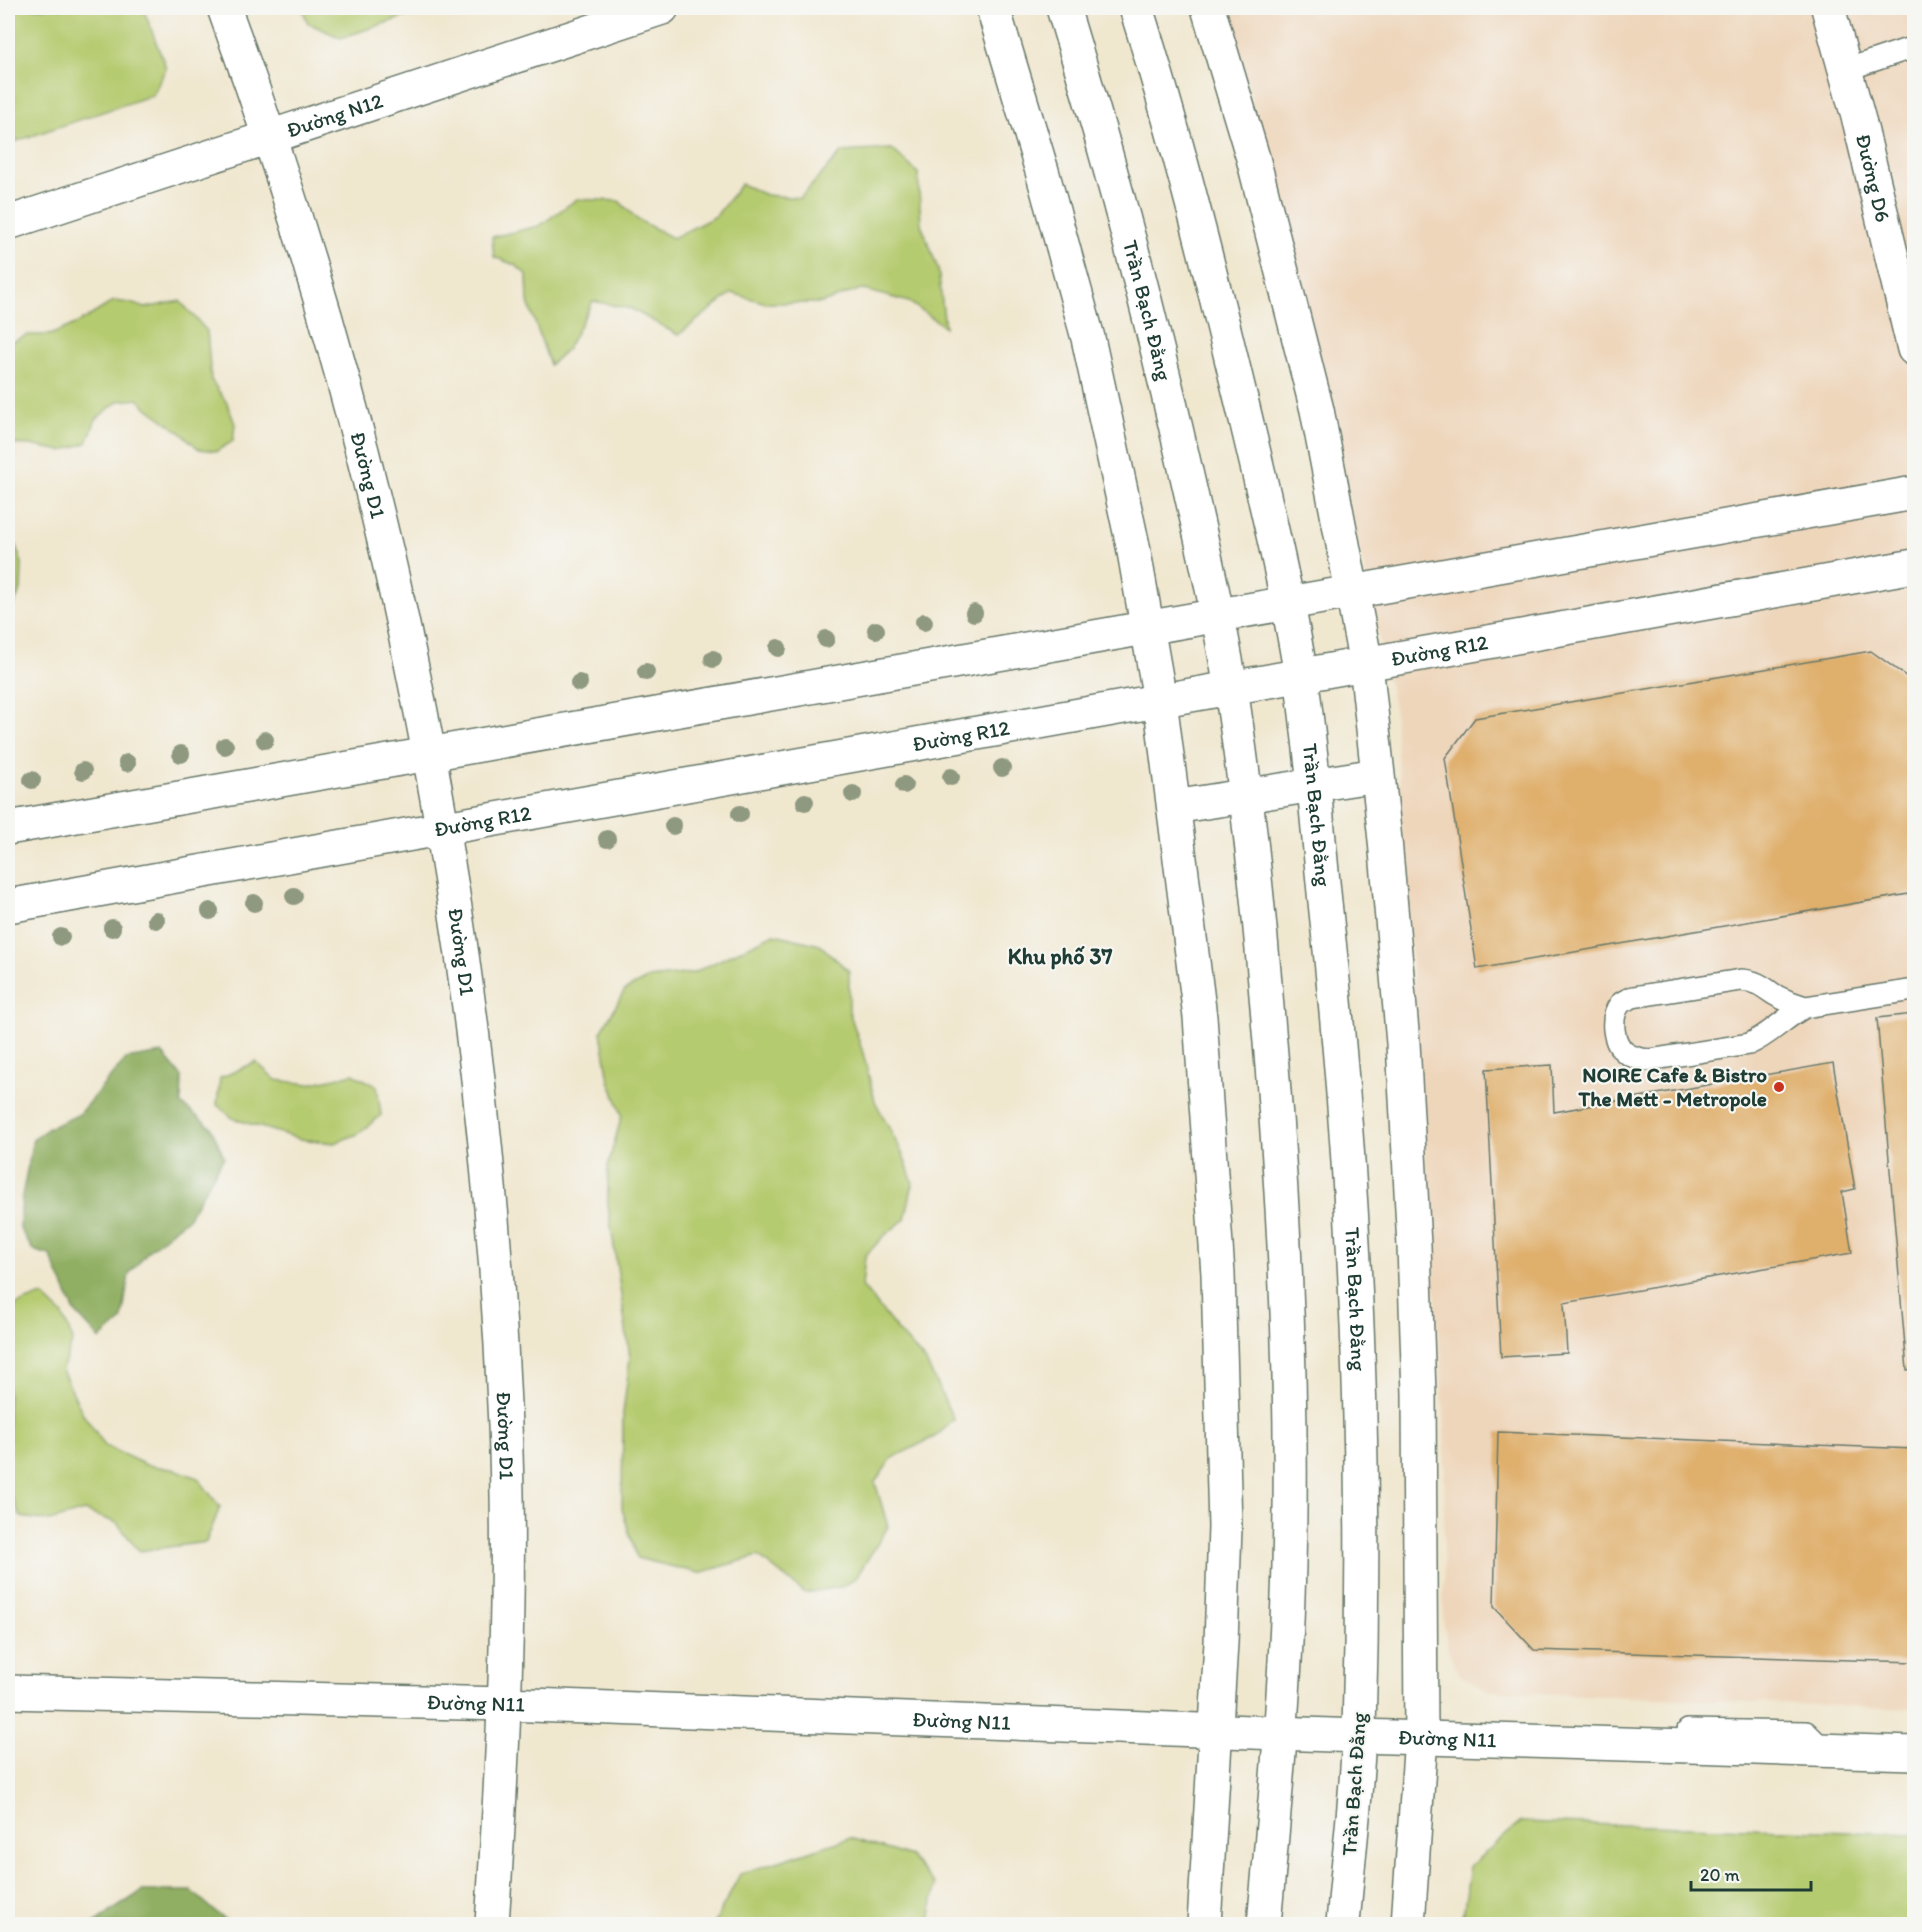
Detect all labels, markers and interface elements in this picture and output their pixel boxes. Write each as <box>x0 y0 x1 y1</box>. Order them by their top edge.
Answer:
street label: Đường N12 <box>283 88 386 143</box>
street label: Đường D6 <box>1851 131 1896 225</box>
street label: Trần Bạch Đằng <box>1118 237 1177 383</box>
street label: Đường D1 <box>345 429 391 521</box>
street label: Đường R12 <box>1389 629 1490 671</box>
street label: Đường R12 <box>910 715 1011 756</box>
street label: Trần Bạch Đằng <box>1298 742 1336 888</box>
street label: Đường R12 <box>432 800 533 842</box>
street label: Đường D1 <box>443 906 481 997</box>
district label: Khu phố 37 <box>1008 943 1112 970</box>
place label: NOIRE Cafe & Bistro The Mett - Metropole <box>1578 1062 1767 1112</box>
marker: NOIRE Cafe & Bistro The Mett - Metropole <box>1772 1080 1786 1094</box>
street label: Trần Bạch Đằng <box>1340 1226 1372 1372</box>
street label: Đường D1 <box>492 1391 520 1480</box>
street label: Đường N11 <box>426 1689 526 1717</box>
street label: Đường N11 <box>912 1706 1011 1735</box>
street label: Trần Bạch Đằng <box>1336 1711 1371 1857</box>
street label: Đường N11 <box>1398 1724 1497 1752</box>
scale bar <box>1691 1854 1811 1892</box>
text: 20 m <box>1700 1864 1740 1886</box>

